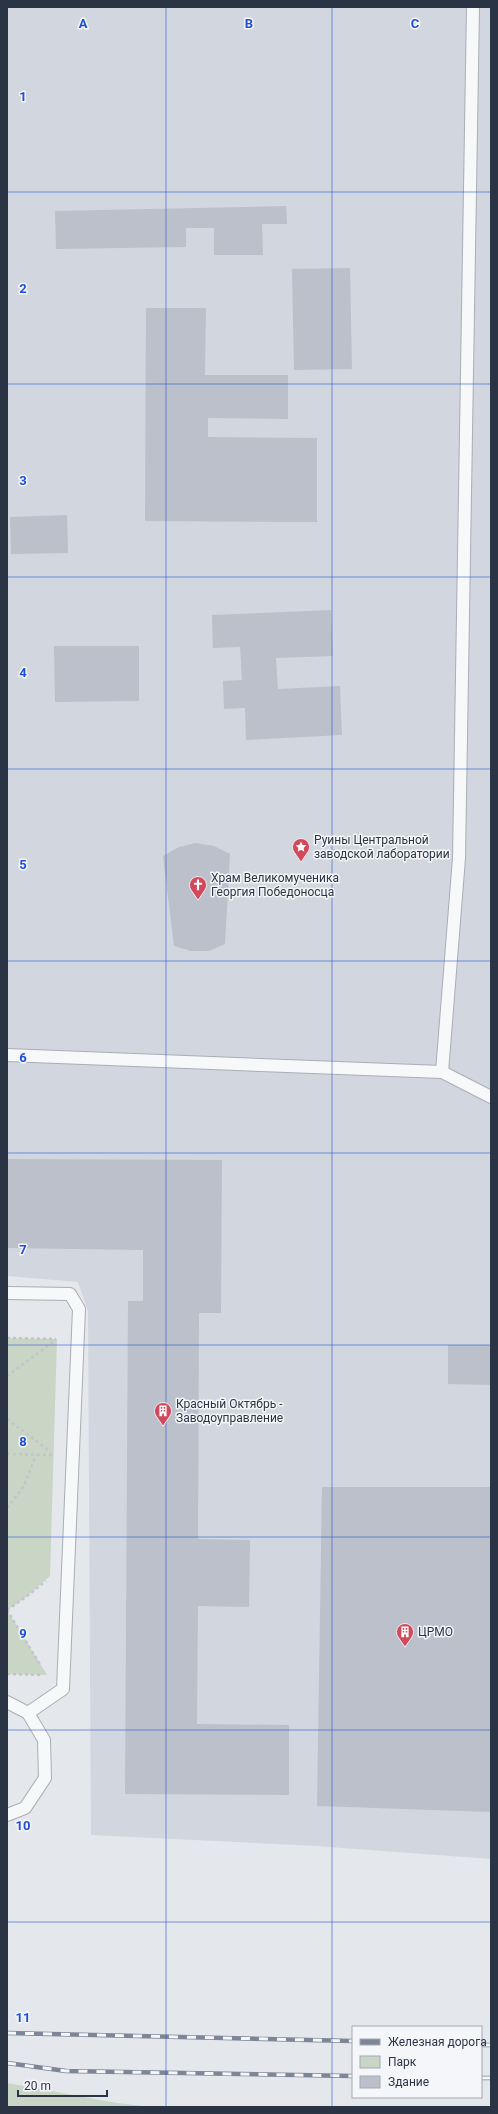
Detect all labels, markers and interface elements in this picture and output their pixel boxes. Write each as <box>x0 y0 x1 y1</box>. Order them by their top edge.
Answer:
text: A <box>79 16 88 31</box>
text: B <box>245 16 253 31</box>
text: C <box>411 16 420 31</box>
text: 1 <box>19 89 27 104</box>
text: 2 <box>19 281 27 296</box>
text: 3 <box>19 473 27 488</box>
text: 4 <box>19 665 27 680</box>
place label: Руины Центральной заводской лаборатории <box>314 833 450 861</box>
place icon: Руины Центральной заводской лаборатории <box>291 837 311 862</box>
text: 5 <box>19 857 27 872</box>
place label: Храм Великомученика Георгия Победоносца <box>211 871 339 899</box>
church icon: Храм Великомученика Георгия Победоносца <box>188 875 208 900</box>
text: 6 <box>19 1050 27 1065</box>
text: 7 <box>19 1242 27 1257</box>
place label: Красный Октябрь - Заводоуправление <box>176 1397 283 1425</box>
building icon: Красный Октябрь - Заводоуправление <box>153 1401 173 1426</box>
text: 8 <box>19 1434 27 1449</box>
building icon: ЦРМО <box>395 1622 415 1647</box>
place label: ЦРМО <box>418 1625 453 1639</box>
text: 9 <box>19 1626 27 1641</box>
text: 10 <box>16 1818 30 1833</box>
text: 11 <box>16 2010 30 2025</box>
legend <box>352 2026 482 2098</box>
text: Железная дорога <box>388 2035 487 2049</box>
text: Парк <box>388 2055 417 2069</box>
scale bar <box>18 2072 107 2098</box>
text: Здание <box>388 2075 429 2089</box>
text: 20 m <box>24 2079 51 2093</box>

